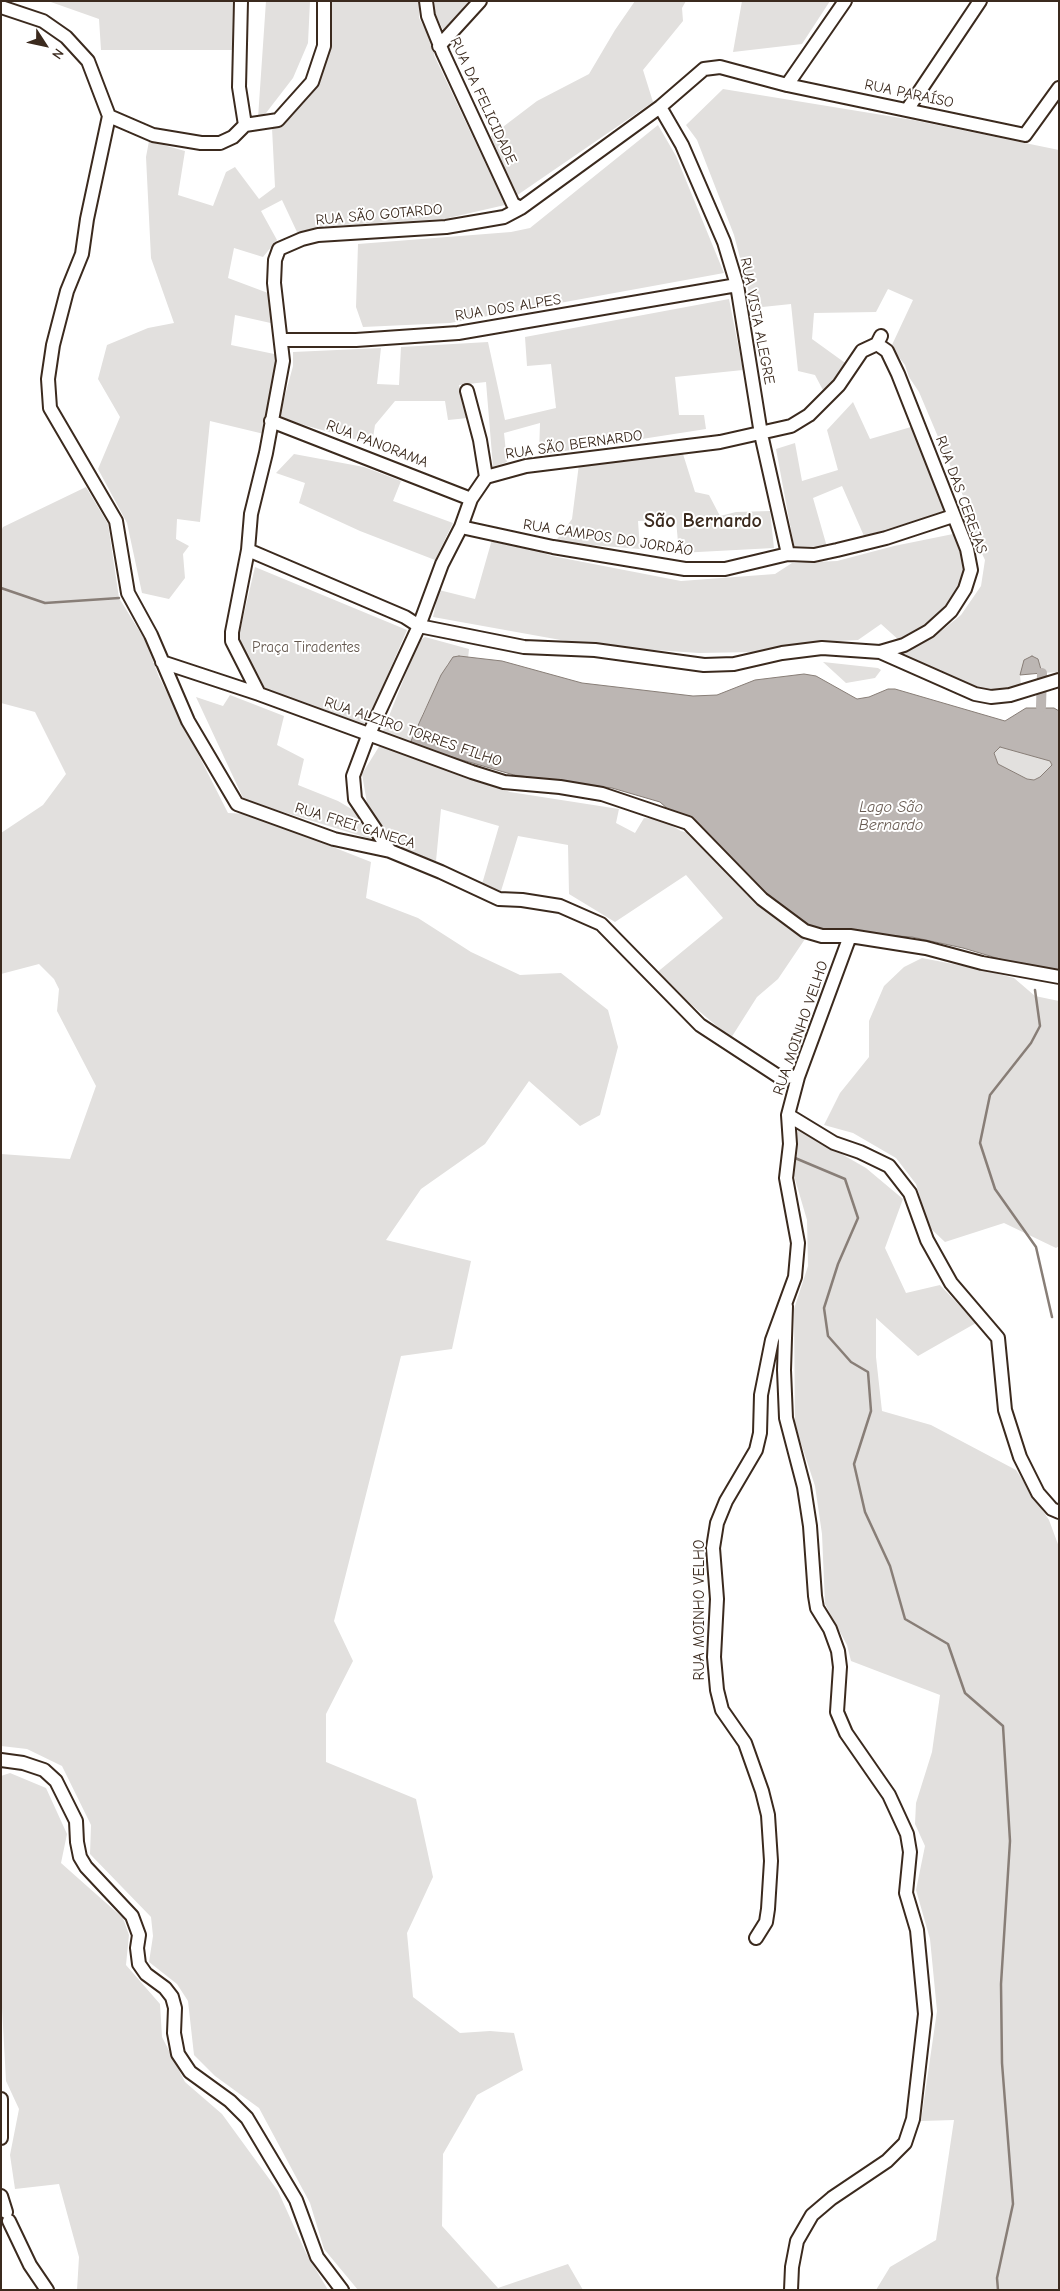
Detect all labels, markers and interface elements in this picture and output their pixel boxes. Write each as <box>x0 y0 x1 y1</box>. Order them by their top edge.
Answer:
north arrow <box>20 20 70 70</box>
street label: RUA DA FELICIDADE <box>446 35 520 167</box>
text: N <box>48 45 67 63</box>
street label: RUA PARAÍSO <box>863 76 955 112</box>
street label: RUA SÃO GOTARDO <box>315 200 443 230</box>
street label: RUA VISTA ALEGRE <box>736 256 778 386</box>
street label: RUA DOS ALPES <box>454 291 562 325</box>
street label: RUA PANORAMA <box>323 416 431 472</box>
street label: RUA SÃO BERNARDO <box>504 426 644 464</box>
street label: RUA DAS CEREJAS <box>931 434 991 556</box>
district label: São Bernardo <box>644 509 762 533</box>
street label: RUA CAMPOS DO JORDÃO <box>522 516 694 560</box>
park label: Praça Tiradentes <box>252 639 360 657</box>
street label: RUA ALZIRO TORRES FILHO <box>322 693 504 771</box>
water label: Lago São Bernardo <box>859 797 923 835</box>
street label: RUA FREI CANECA <box>293 799 417 853</box>
street label: RUA MOINHO VELHO <box>770 958 832 1098</box>
street label: RUA MOINHO VELHO <box>691 1540 709 1680</box>

